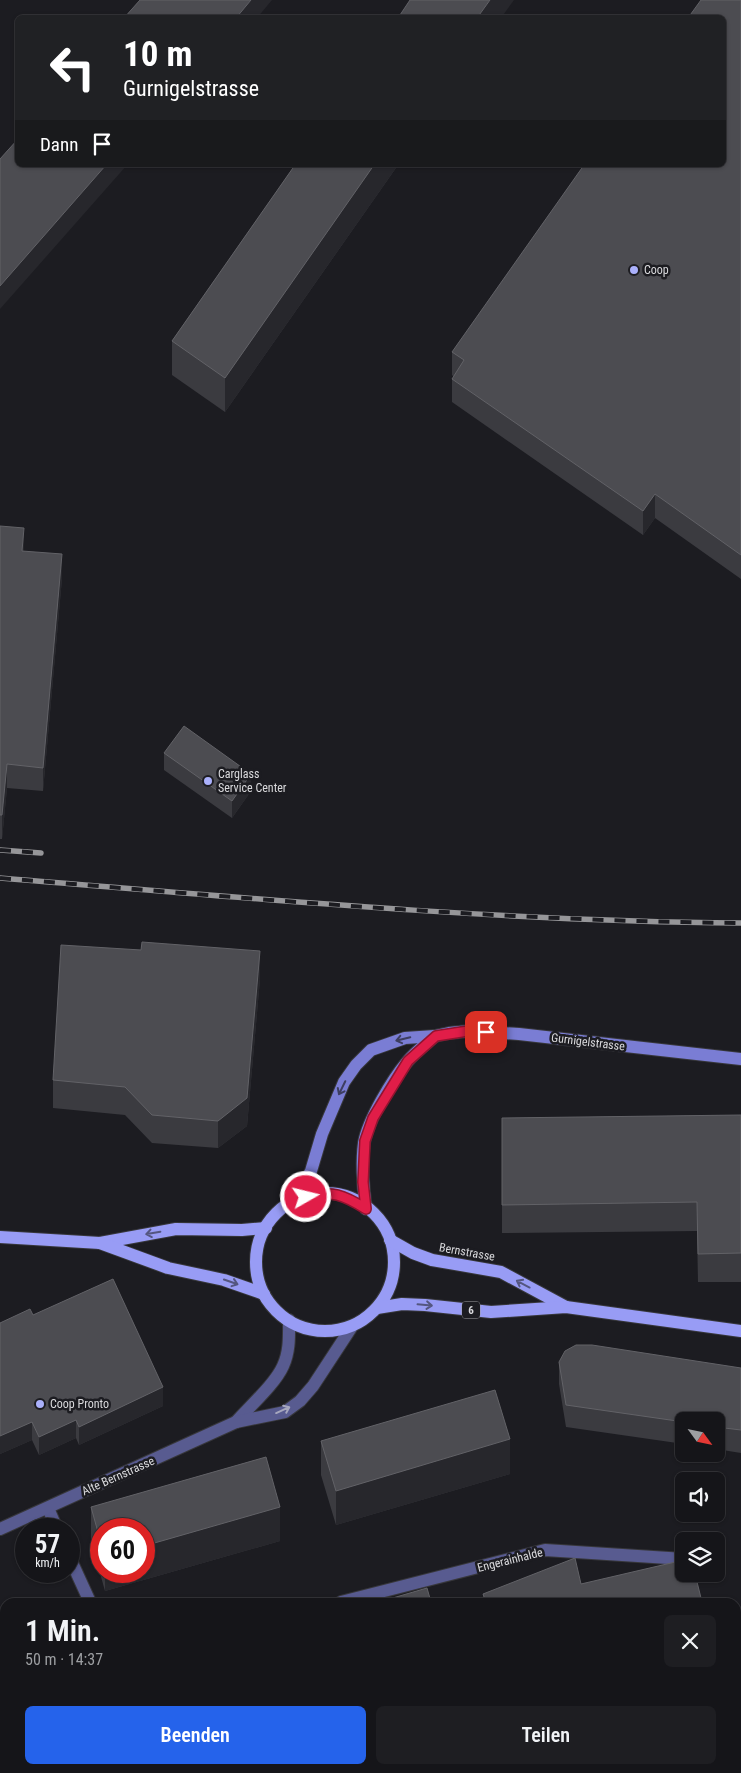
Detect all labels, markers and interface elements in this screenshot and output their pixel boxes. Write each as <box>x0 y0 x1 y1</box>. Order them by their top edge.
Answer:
text: 10 m <box>123 34 192 75</box>
icon: left <box>40 35 105 100</box>
text: Gurnigelstrasse <box>123 76 259 101</box>
icon: arrive <box>88 130 116 158</box>
text: Dann <box>40 133 78 156</box>
place label: Coop <box>644 263 669 277</box>
marker: Coop <box>628 264 640 276</box>
place label: Carglass Service Center <box>218 767 287 795</box>
marker: Carglass Service Center <box>202 775 214 787</box>
pin <box>465 1011 507 1053</box>
icon: arrive <box>472 1018 500 1046</box>
street label: Gurnigelstrasse <box>550 1031 626 1054</box>
one-way arrow <box>395 1035 411 1044</box>
one-way arrow <box>337 1080 346 1095</box>
position arrow <box>279 1170 331 1222</box>
one-way arrow <box>146 1229 162 1239</box>
street label: Bernstrasse <box>438 1240 496 1264</box>
one-way arrow <box>223 1278 238 1287</box>
one-way arrow <box>516 1278 530 1288</box>
one-way arrow <box>417 1301 433 1310</box>
road number: 6 <box>462 1302 480 1318</box>
place label: Coop Pronto <box>50 1397 109 1411</box>
marker: Coop Pronto <box>34 1398 46 1410</box>
one-way arrow <box>276 1405 291 1415</box>
north arrow <box>675 1412 725 1462</box>
map controls <box>675 1412 725 1582</box>
street label: Alte Bernstrasse <box>80 1454 157 1498</box>
button: sound <box>675 1472 725 1522</box>
speed limit sign: 60 <box>90 1518 155 1583</box>
text: 57 <box>35 1530 60 1559</box>
button: layers <box>675 1532 725 1582</box>
street label: Engerainhalde <box>476 1545 545 1575</box>
text: km/h <box>35 1556 60 1570</box>
text: 1 Min. <box>25 1613 100 1648</box>
button: close <box>664 1615 716 1667</box>
text: 50 m · 14:37 <box>25 1650 103 1669</box>
button: Beenden <box>25 1706 366 1764</box>
button: Teilen <box>376 1706 716 1764</box>

